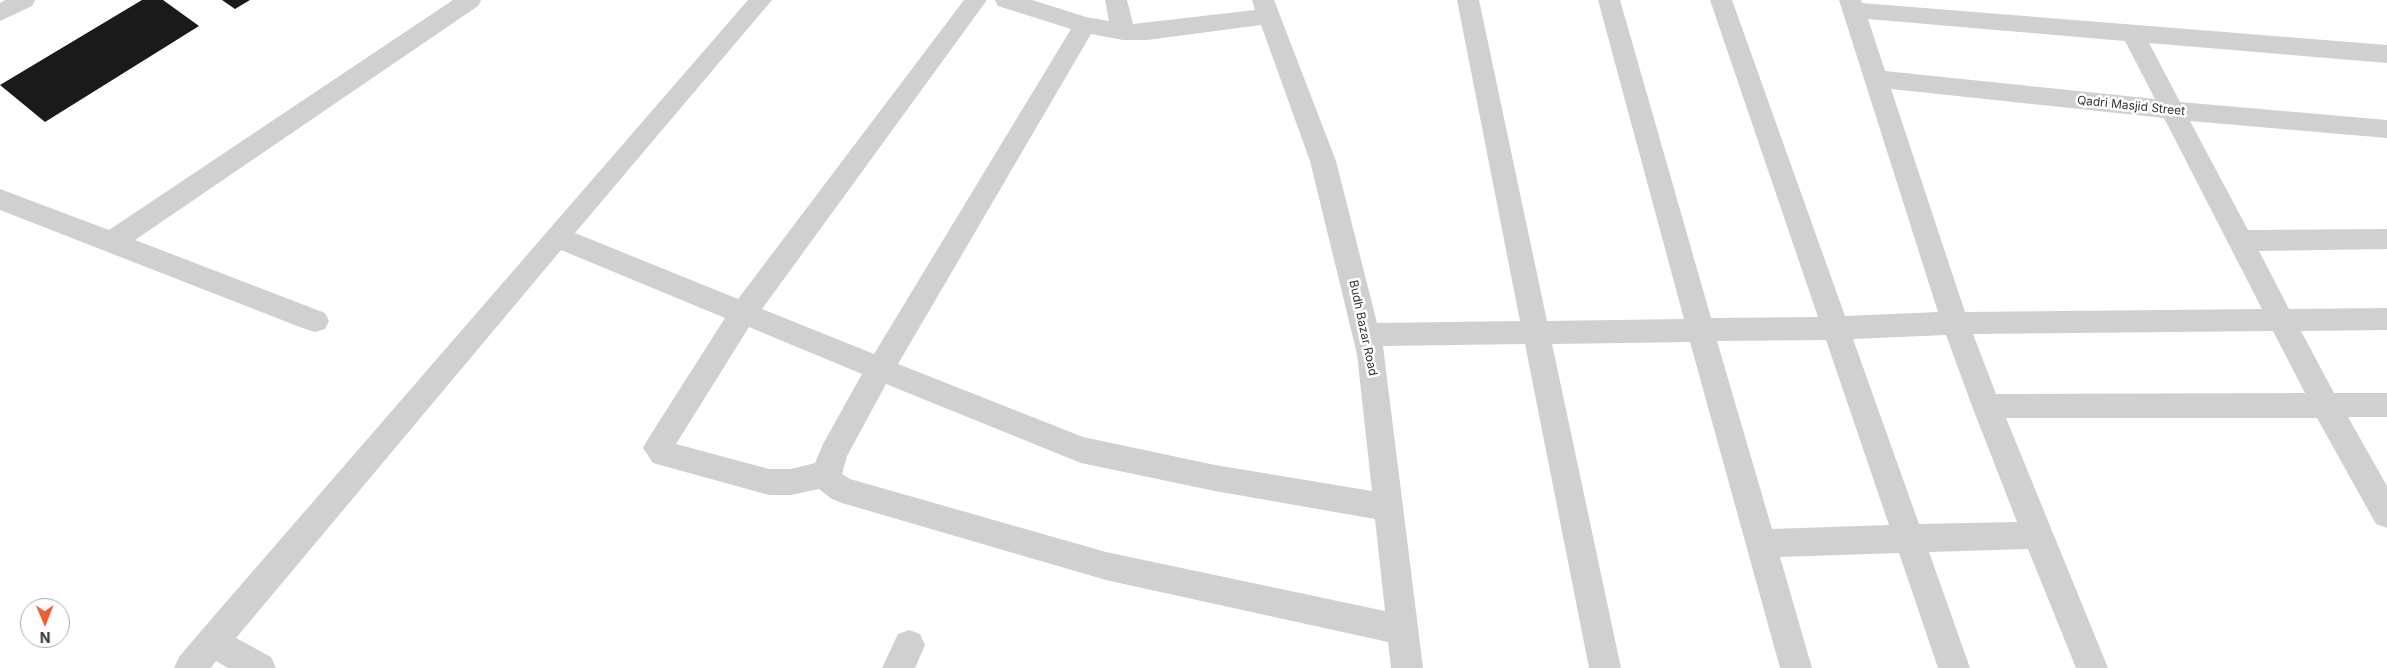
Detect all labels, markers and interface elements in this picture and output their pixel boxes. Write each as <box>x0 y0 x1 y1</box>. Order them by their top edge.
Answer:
street label: Qadri Masjid Street <box>2076 93 2186 119</box>
street label: Budh Bazar Road <box>1346 279 1380 377</box>
north arrow <box>20 598 70 648</box>
text: N <box>40 629 51 646</box>

